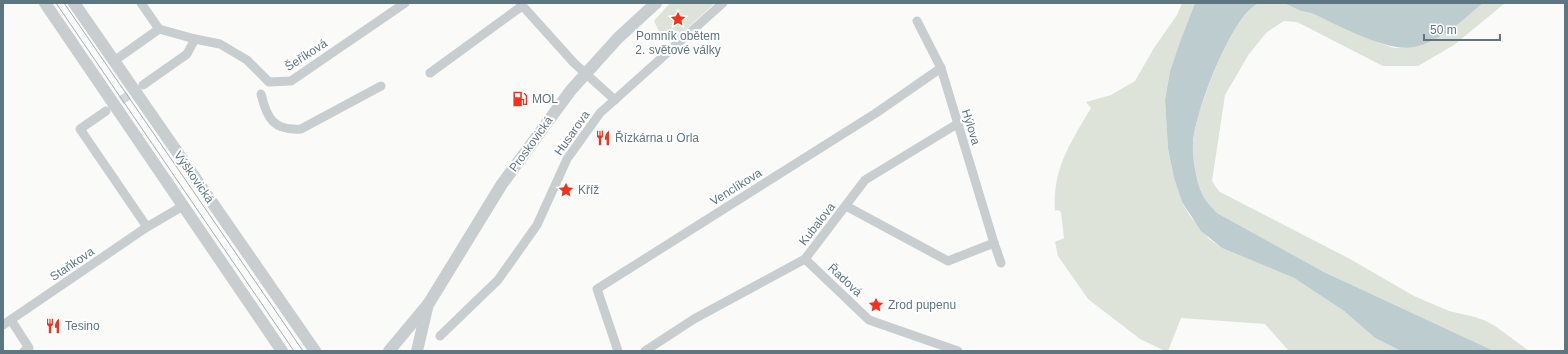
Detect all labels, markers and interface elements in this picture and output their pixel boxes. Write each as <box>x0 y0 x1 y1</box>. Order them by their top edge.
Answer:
place icon: Pomník obětem 2. světové války <box>669 10 687 28</box>
scale bar <box>1424 16 1500 42</box>
text: 50 m <box>1430 23 1457 37</box>
place label: Pomník obětem 2. světové války <box>635 29 721 57</box>
street label: Šeříková <box>282 35 330 74</box>
fuel station icon: MOL <box>511 90 529 108</box>
place label: MOL <box>532 92 558 106</box>
street label: Hýlova <box>959 107 983 147</box>
street label: Husarova <box>552 108 593 158</box>
street label: Proskovická <box>506 113 556 174</box>
restaurant icon: Řízkárna u Orla <box>594 129 612 147</box>
place label: Řízkárna u Orla <box>615 130 699 145</box>
street label: Výškovická <box>171 148 217 206</box>
street label: Venclíkova <box>708 166 765 208</box>
place icon: Kříž <box>557 181 575 199</box>
place label: Kříž <box>578 183 599 197</box>
street label: Kubalova <box>796 200 838 248</box>
street label: Staňkova <box>47 244 97 284</box>
street label: Řadová <box>825 260 866 299</box>
place icon: Zrod pupenu <box>867 296 885 314</box>
place label: Zrod pupenu <box>888 298 956 312</box>
restaurant icon: Tesino <box>44 317 62 335</box>
place label: Tesino <box>65 319 100 333</box>

